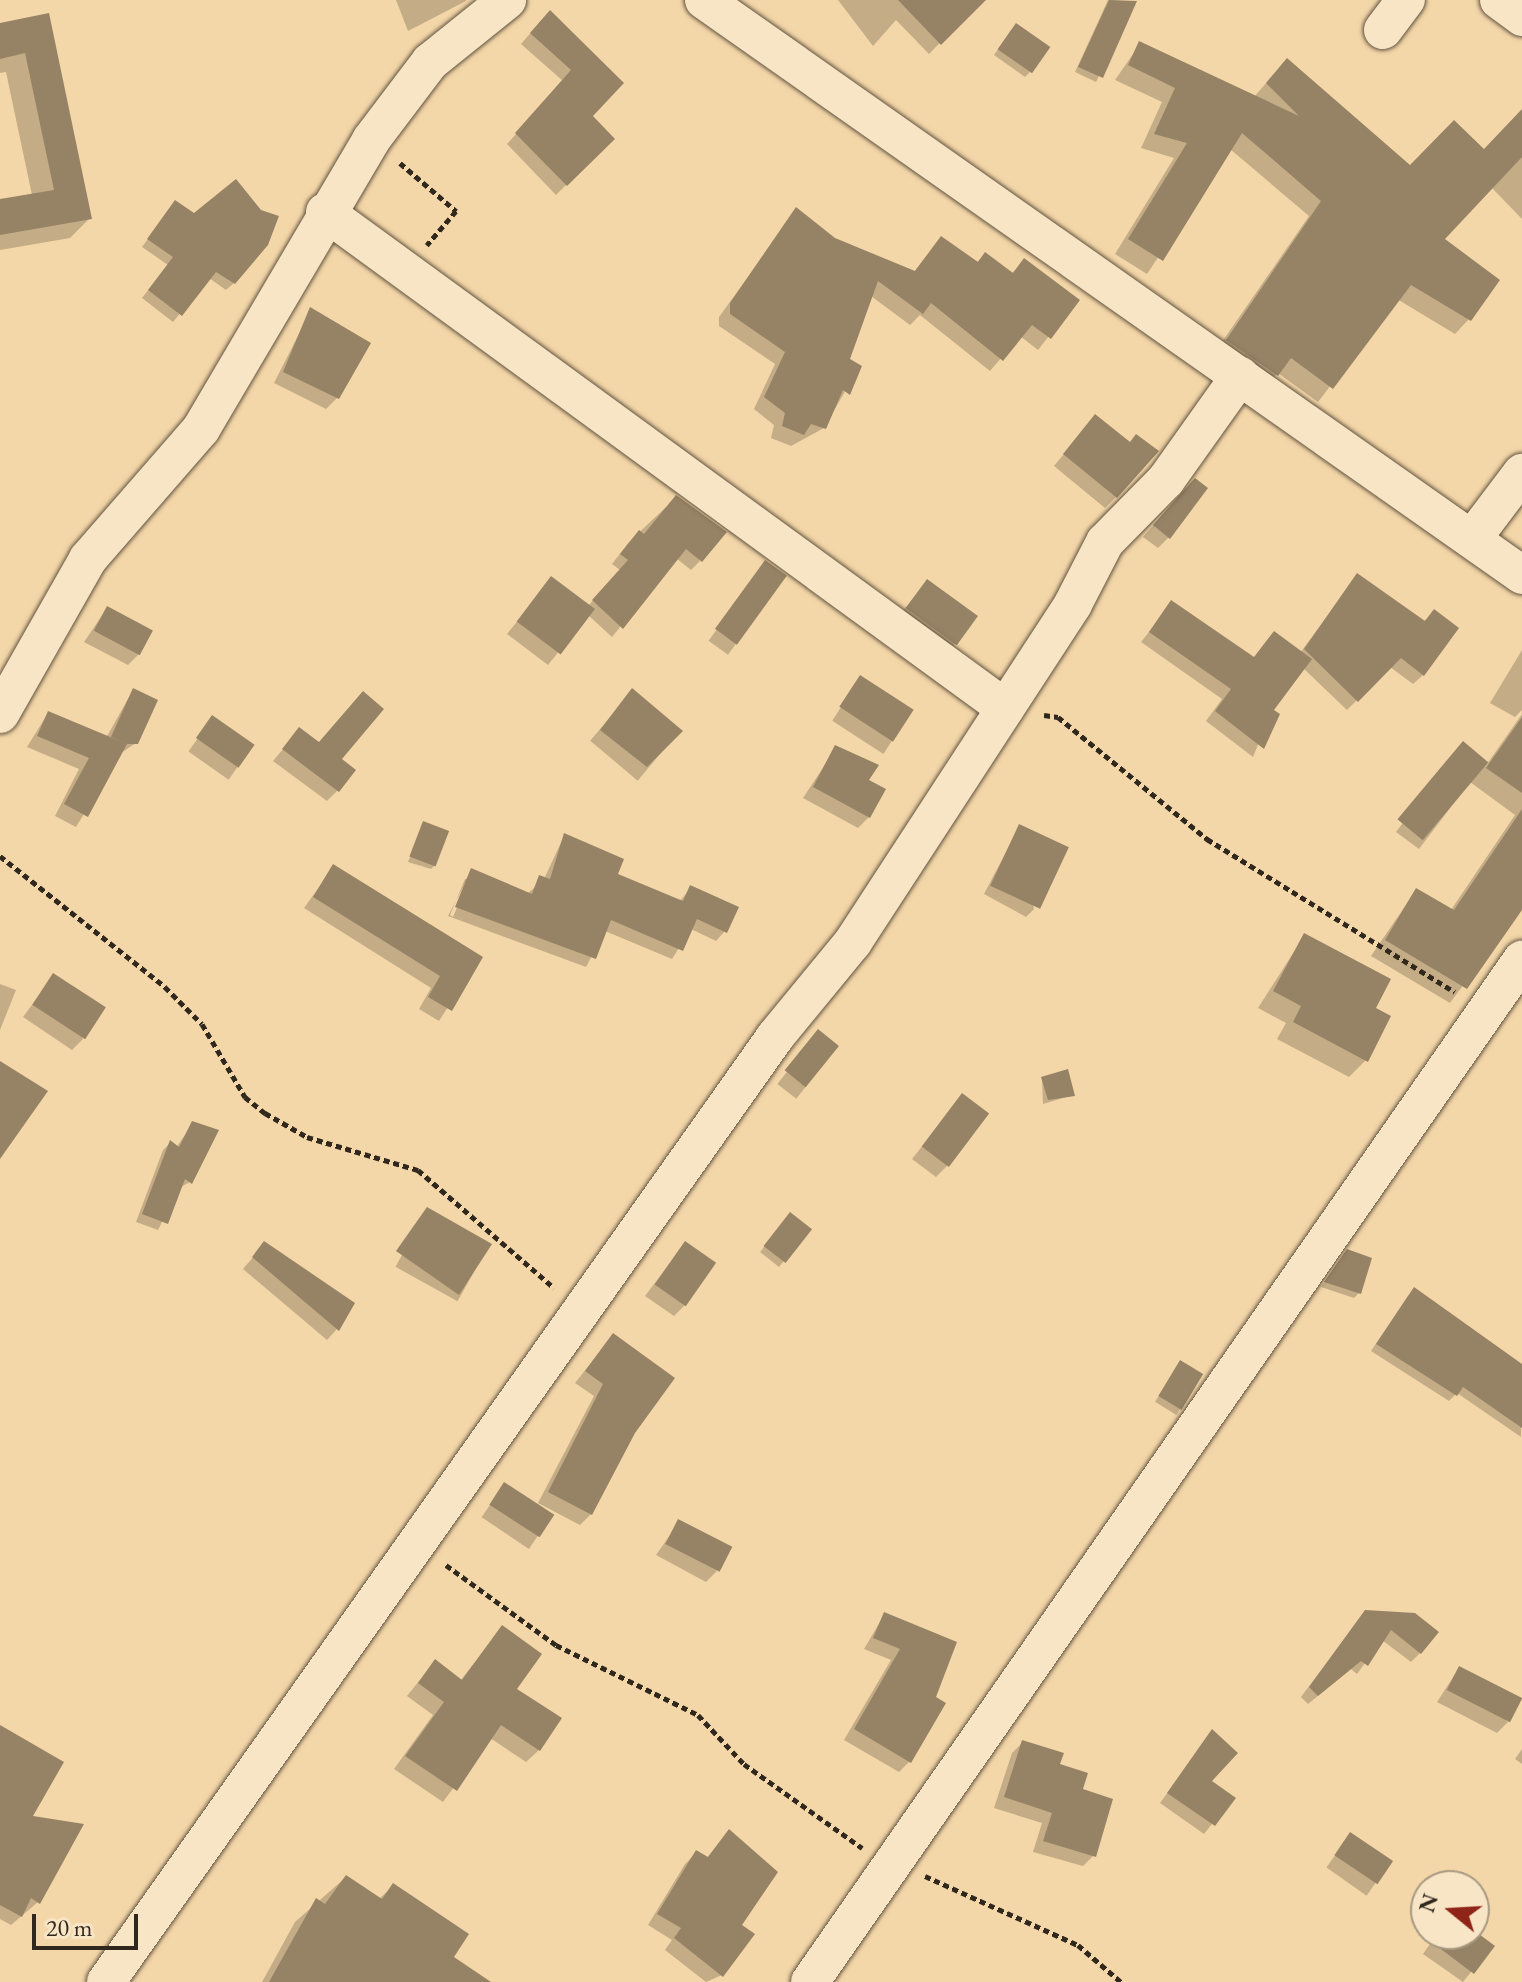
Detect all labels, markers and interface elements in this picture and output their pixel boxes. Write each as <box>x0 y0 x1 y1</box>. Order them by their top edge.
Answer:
north arrow <box>1410 1870 1490 1950</box>
text: N <box>1412 1890 1445 1916</box>
scale bar <box>36 1898 142 1948</box>
text: 20 m <box>46 1912 93 1943</box>

